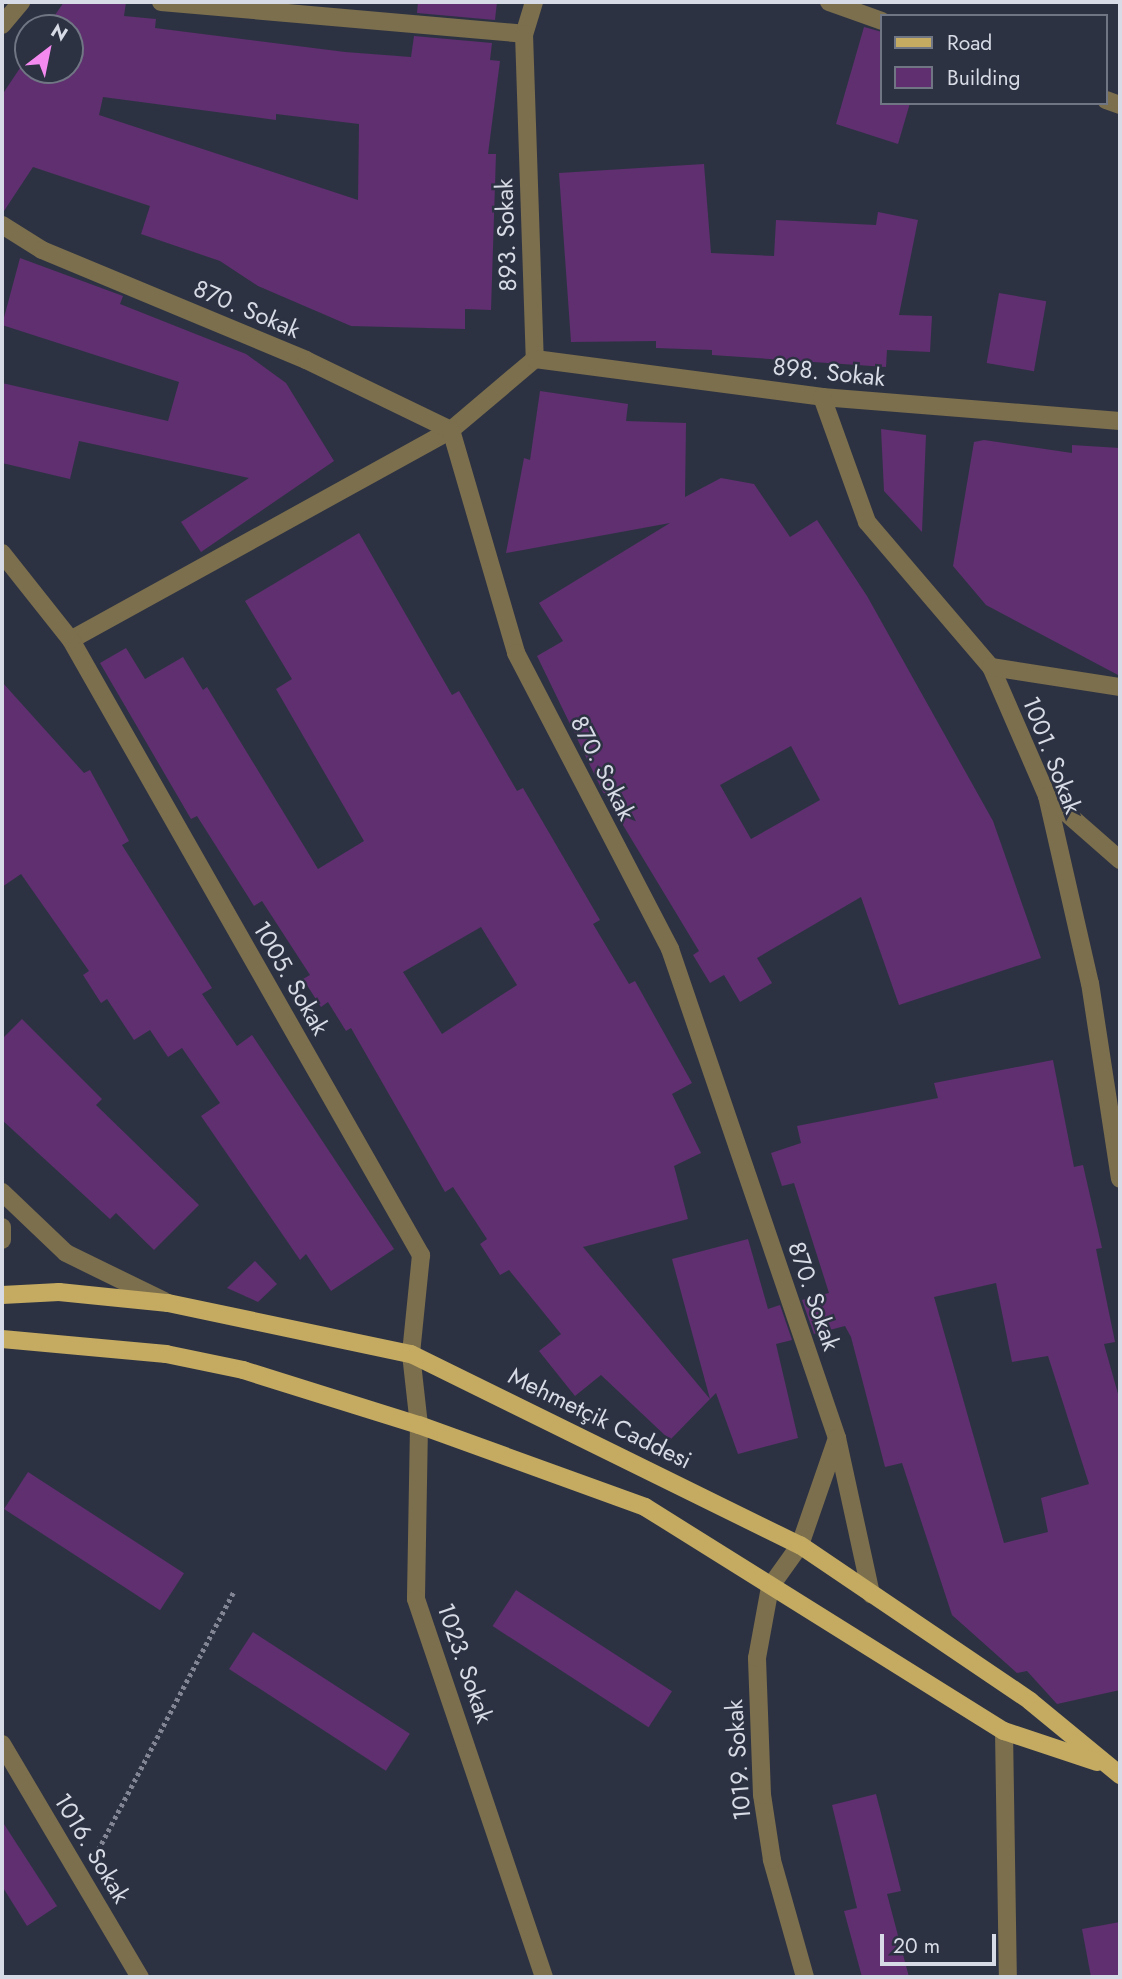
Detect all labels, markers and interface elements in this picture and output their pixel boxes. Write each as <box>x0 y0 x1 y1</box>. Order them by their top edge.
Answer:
north arrow <box>14 14 84 84</box>
legend <box>880 14 1108 105</box>
text: N <box>46 17 73 48</box>
text: Road <box>947 28 992 58</box>
text: Building <box>947 63 1020 93</box>
street label: 893. Sokak <box>490 178 522 292</box>
street label: 870. Sokak <box>189 274 305 344</box>
street label: 898. Sokak <box>771 352 887 392</box>
street label: 1001. Sokak <box>1016 692 1088 818</box>
street label: 870. Sokak <box>565 711 641 825</box>
street label: 1005. Sokak <box>247 916 335 1040</box>
street label: 870. Sokak <box>782 1238 846 1354</box>
street label: Mehmetçik Caddesi <box>504 1361 696 1475</box>
street label: 1023. Sokak <box>431 1599 499 1727</box>
street label: 1019. Sokak <box>719 1698 757 1822</box>
street label: 1016. Sokak <box>48 1788 136 1908</box>
scale bar <box>884 1920 1000 1964</box>
text: 20 m <box>893 1931 940 1961</box>

